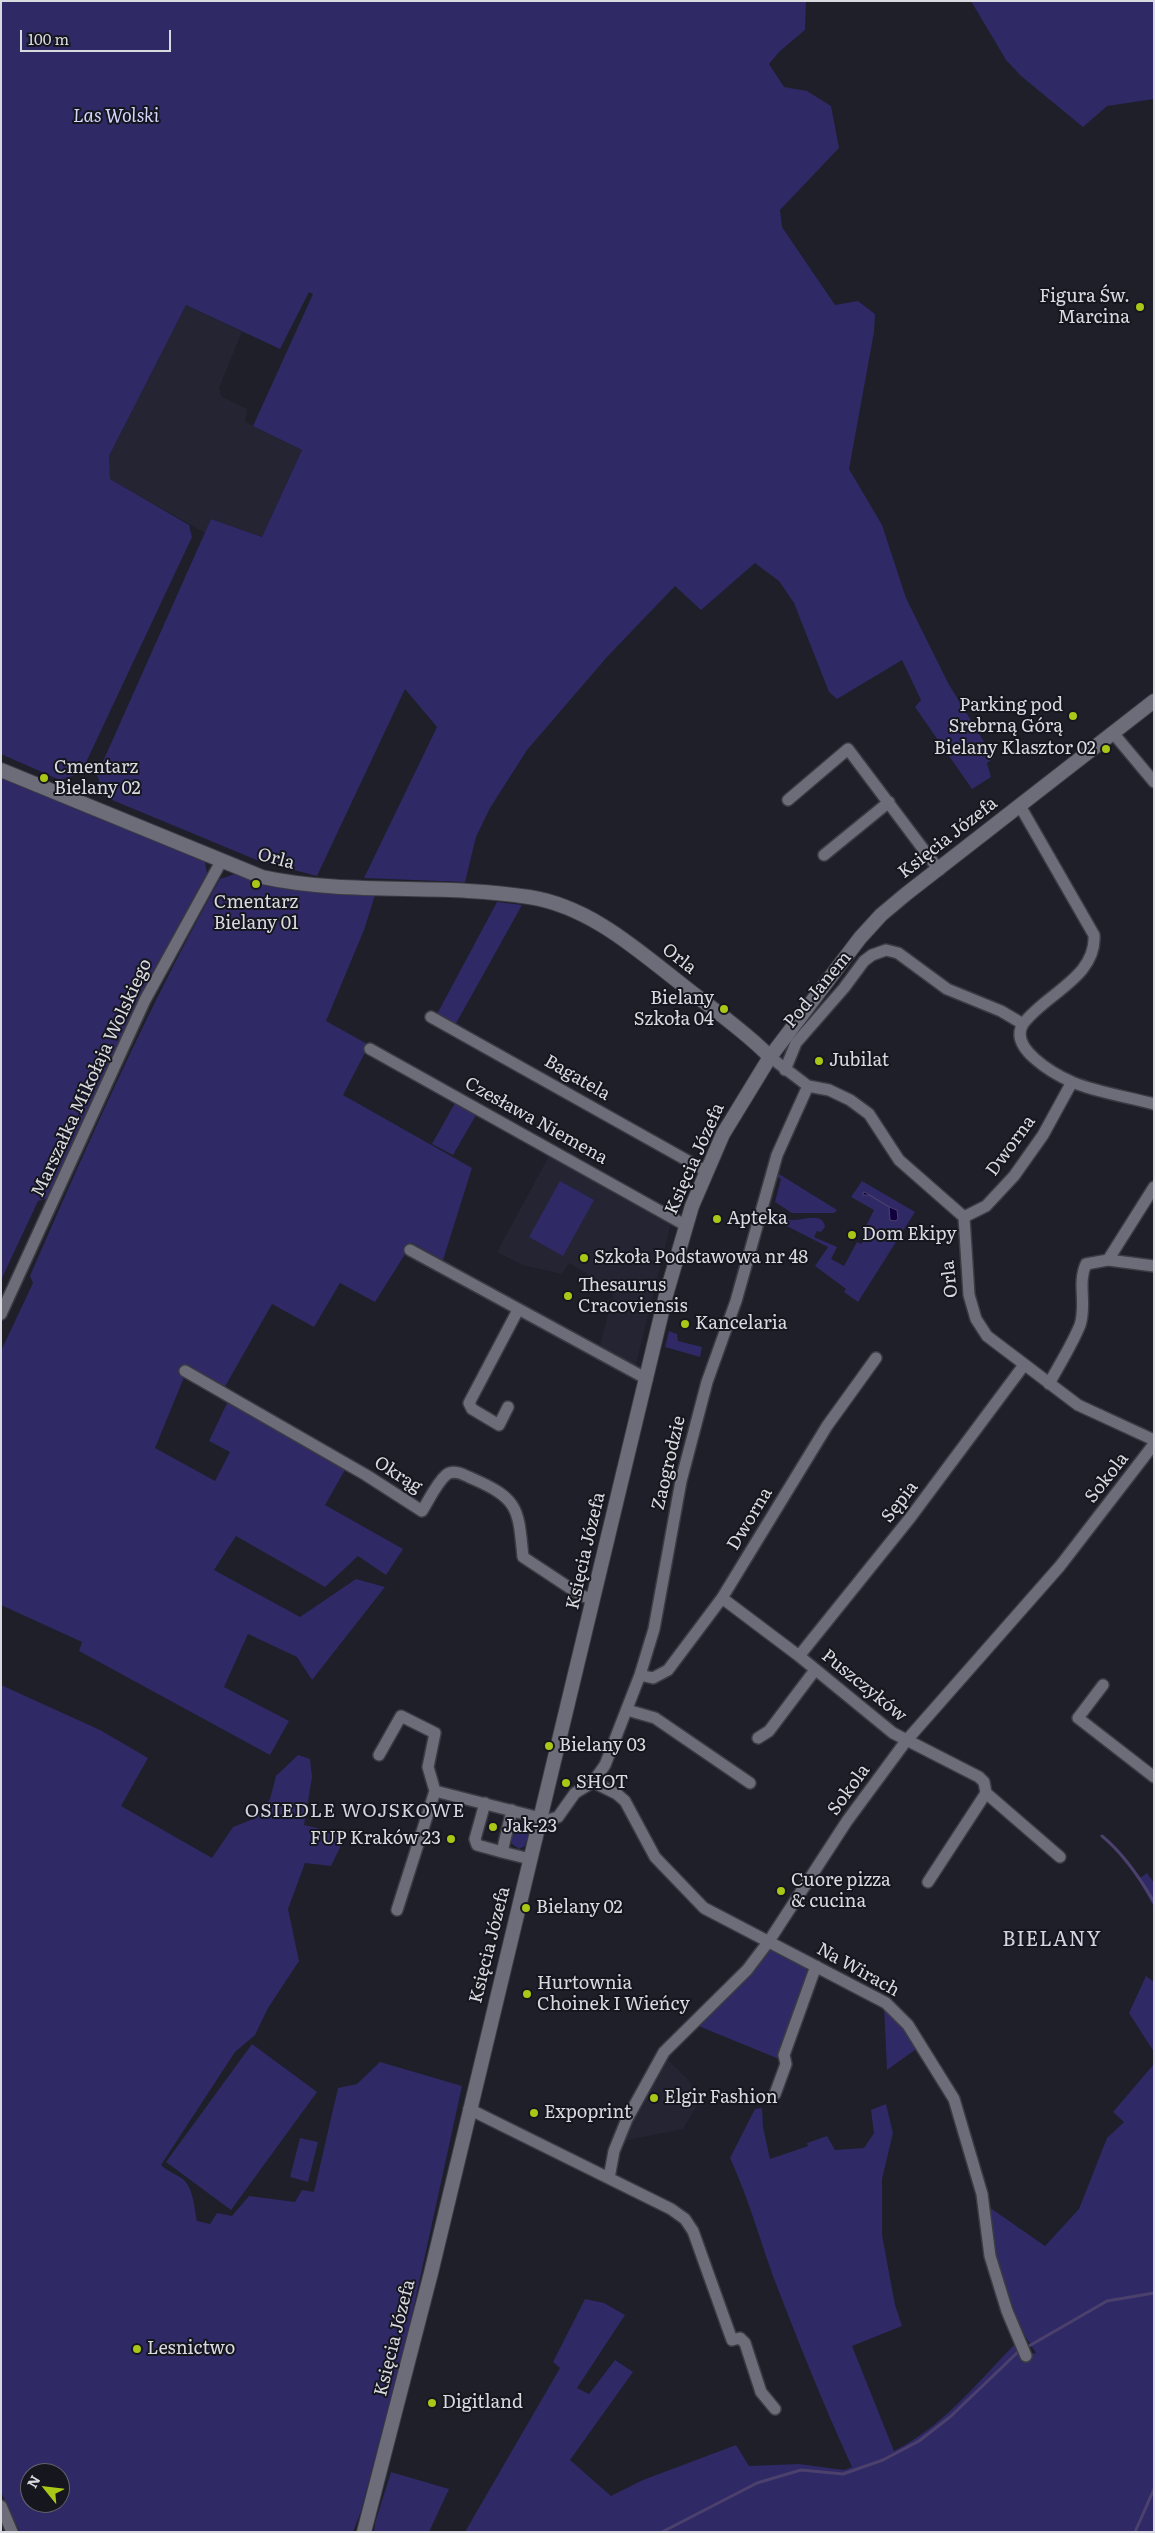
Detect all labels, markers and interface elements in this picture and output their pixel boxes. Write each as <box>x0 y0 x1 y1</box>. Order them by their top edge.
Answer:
scale bar <box>22 20 174 52</box>
text: 100 m <box>28 27 69 50</box>
park label: Las Wolski <box>73 106 159 128</box>
place label: Figura Św. Marcina <box>1039 286 1130 328</box>
marker: Figura Św. Marcina <box>1134 301 1146 313</box>
place label: Parking pod Srebrną Górą <box>949 695 1063 738</box>
marker: Parking pod Srebrną Górą <box>1067 710 1079 722</box>
place label: Bielany Klasztor 02 <box>934 738 1096 760</box>
marker: Bielany Klasztor 02 <box>1100 743 1112 755</box>
place label: Cmentarz Bielany 02 <box>54 757 141 800</box>
marker: Cmentarz Bielany 02 <box>38 772 50 784</box>
street label: Księcia Józefa <box>894 793 1002 883</box>
street label: Orla <box>255 844 297 874</box>
marker: Cmentarz Bielany 01 <box>250 878 262 890</box>
place label: Cmentarz Bielany 01 <box>213 892 299 934</box>
street label: Orla <box>658 939 700 979</box>
street label: Pod Janem <box>780 947 856 1033</box>
street label: Marszałka Mikołaja Wolskiego <box>27 955 157 1201</box>
place label: Bielany Szkoła 04 <box>634 988 714 1030</box>
marker: Bielany Szkoła 04 <box>718 1003 730 1015</box>
street label: Bagatela <box>540 1050 614 1106</box>
place label: Jubilat <box>829 1050 889 1072</box>
marker: Jubilat <box>813 1055 825 1067</box>
street label: Czesława Niemena <box>461 1073 611 1169</box>
street label: Księcia Józefa <box>661 1100 729 1218</box>
street label: Dworna <box>982 1112 1040 1180</box>
place label: Apteka <box>727 1208 788 1230</box>
marker: Apteka <box>711 1213 723 1225</box>
place label: Dom Ekipy <box>862 1224 957 1246</box>
marker: Dom Ekipy <box>846 1229 858 1241</box>
place label: Szkoła Podstawowa nr 48 <box>594 1247 808 1269</box>
marker: Szkoła Podstawowa nr 48 <box>578 1252 590 1264</box>
street label: Orla <box>937 1259 963 1299</box>
place label: Thesaurus Cracoviensis <box>578 1275 688 1318</box>
marker: Thesaurus Cracoviensis <box>562 1290 574 1302</box>
place label: Kancelaria <box>695 1313 787 1335</box>
marker: Kancelaria <box>679 1318 691 1330</box>
street label: Zaogrodzie <box>648 1414 690 1512</box>
street label: Sokola <box>1081 1449 1133 1507</box>
street label: Okrąg <box>370 1452 426 1498</box>
street label: Sępia <box>877 1477 923 1527</box>
street label: Dworna <box>723 1484 777 1554</box>
street label: Księcia Józefa <box>562 1490 610 1612</box>
street label: Puszczyków <box>817 1645 911 1727</box>
place label: Bielany 03 <box>559 1735 646 1757</box>
marker: Bielany 03 <box>543 1740 555 1752</box>
street label: Sokola <box>823 1760 875 1820</box>
place label: SHOT <box>576 1772 628 1794</box>
marker: SHOT <box>560 1777 572 1789</box>
district label: OSIEDLE WOJSKOWE <box>243 1800 467 1822</box>
place label: Jak-23 <box>503 1816 557 1838</box>
marker: Jak-23 <box>487 1821 499 1833</box>
place label: FUP Kraków 23 <box>310 1828 441 1850</box>
marker: FUP Kraków 23 <box>445 1833 457 1845</box>
place label: Cuore pizza & cucina <box>791 1870 891 1912</box>
street label: Księcia Józefa <box>465 1884 515 2006</box>
marker: Cuore pizza & cucina <box>775 1885 787 1897</box>
place label: Bielany 02 <box>536 1897 623 1919</box>
marker: Bielany 02 <box>520 1902 532 1914</box>
district label: BIELANY <box>1001 1928 1103 1952</box>
street label: Na Wirach <box>813 1938 903 2002</box>
place label: Hurtownia Choinek I Wieńcy <box>537 1973 690 2016</box>
marker: Hurtownia Choinek I Wieńcy <box>521 1988 533 2000</box>
place label: Elgir Fashion <box>664 2087 778 2109</box>
marker: Elgir Fashion <box>648 2092 660 2104</box>
place label: Expoprint <box>544 2102 631 2124</box>
marker: Expoprint <box>528 2107 540 2119</box>
street label: Księcia Józefa <box>370 2277 420 2399</box>
place label: Lesnictwo <box>147 2338 235 2360</box>
marker: Lesnictwo <box>131 2343 143 2355</box>
place label: Digitland <box>442 2392 523 2414</box>
marker: Digitland <box>426 2397 438 2409</box>
north arrow <box>20 2463 70 2513</box>
text: N <box>21 2471 44 2491</box>

